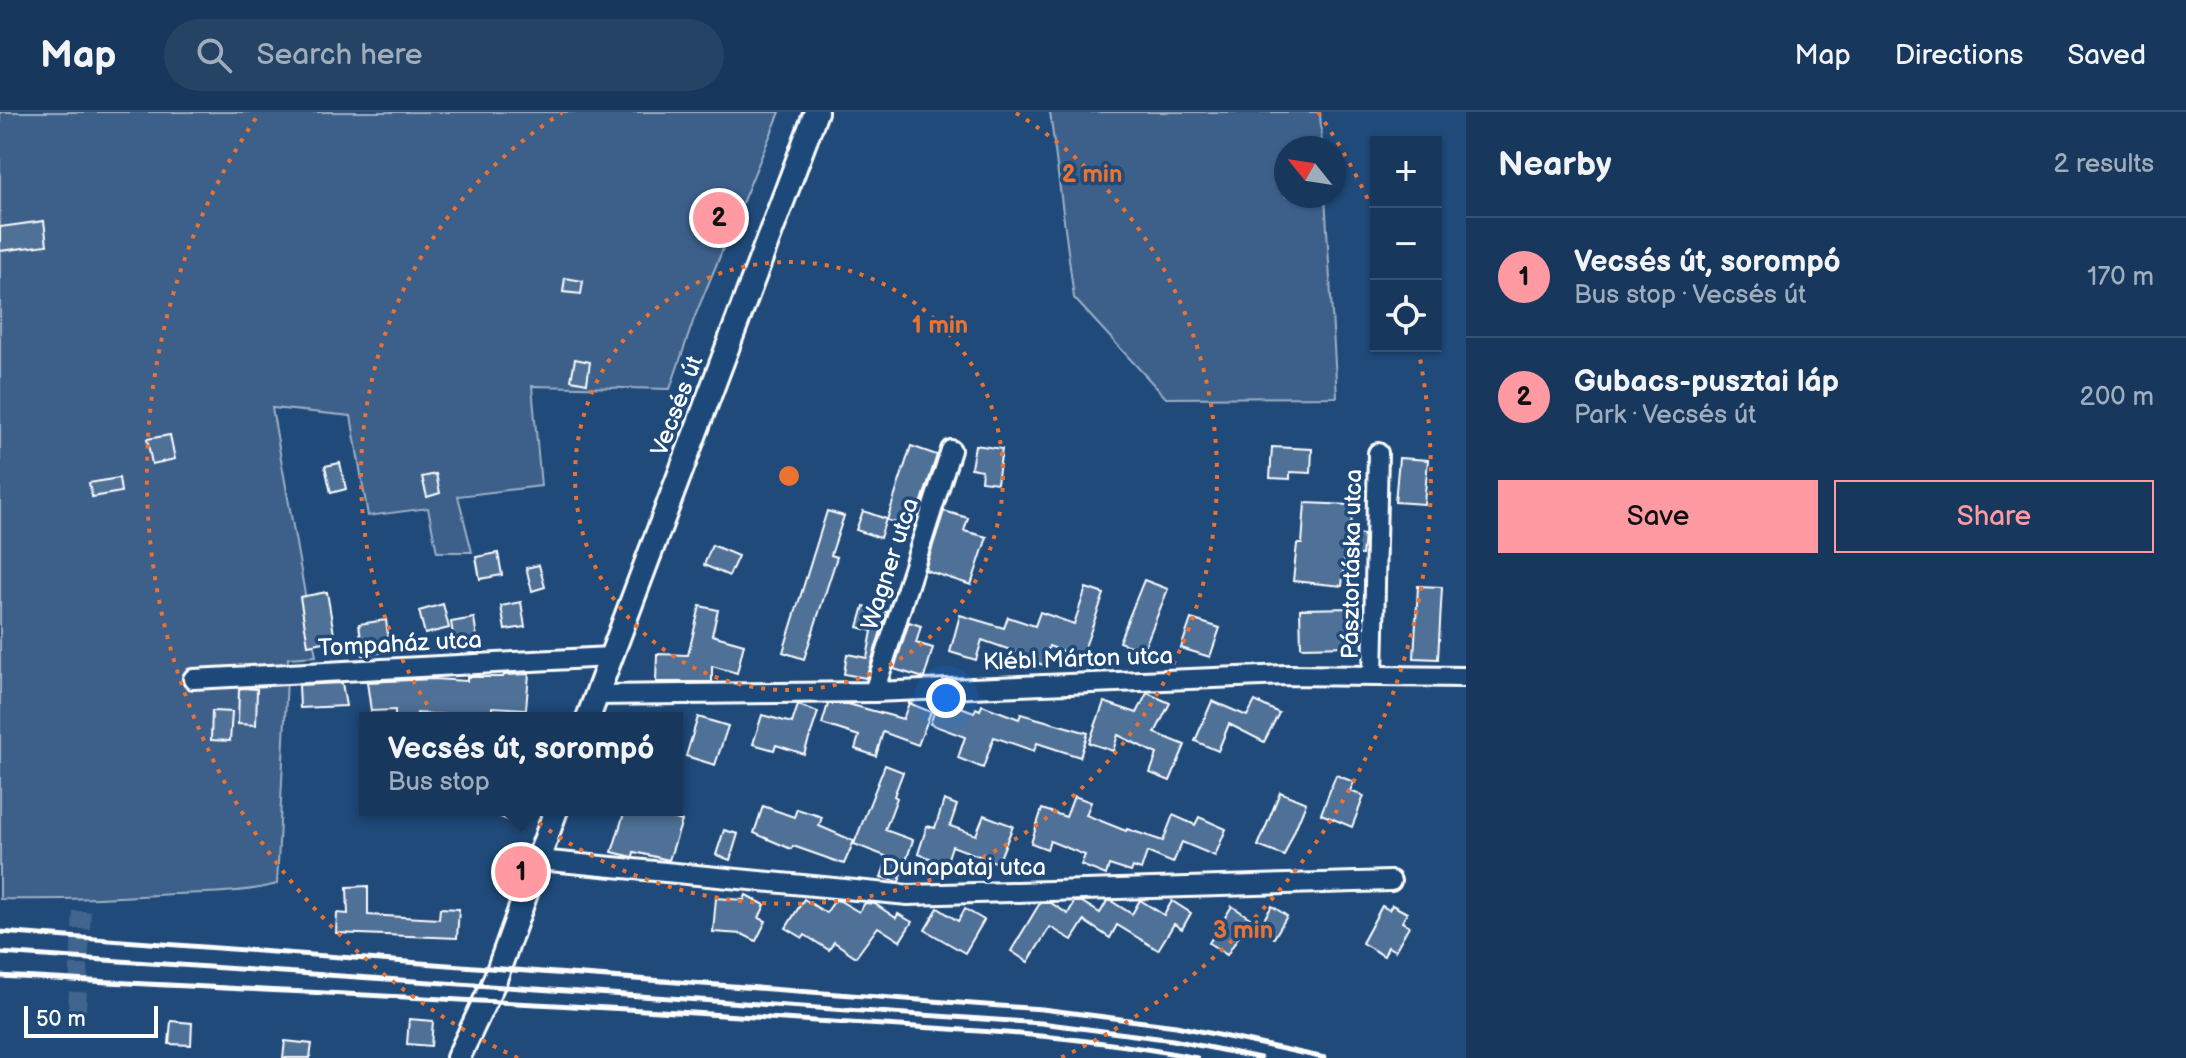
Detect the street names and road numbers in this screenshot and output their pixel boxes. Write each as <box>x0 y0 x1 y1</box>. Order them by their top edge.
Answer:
street label: Vecsés út <box>645 351 710 460</box>
street label: Pásztortáska utca <box>1336 469 1368 659</box>
street label: Wagner utca <box>855 494 925 634</box>
street label: Tompaház utca <box>317 625 483 663</box>
street label: Klébl Márton utca <box>982 641 1174 677</box>
street label: Dunapataj utca <box>882 853 1046 882</box>

